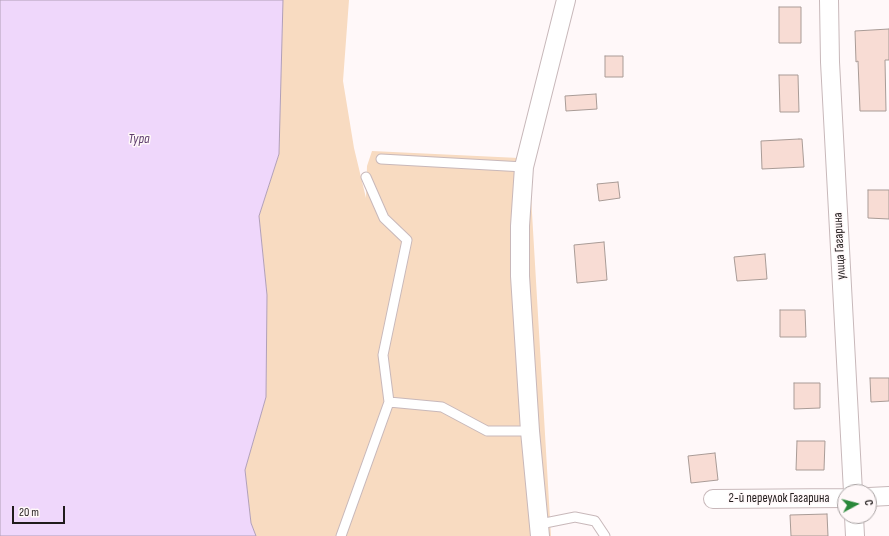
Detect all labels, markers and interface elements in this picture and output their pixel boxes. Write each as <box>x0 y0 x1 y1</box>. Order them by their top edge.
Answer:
water label: Тура <box>128 131 150 147</box>
street label: улица Гагарина <box>830 212 850 280</box>
north arrow <box>837 484 877 524</box>
street label: 2-й переулок Гагарина <box>729 491 829 507</box>
scale bar <box>14 498 67 524</box>
text: С <box>862 499 875 506</box>
text: 20 m <box>19 505 39 520</box>

